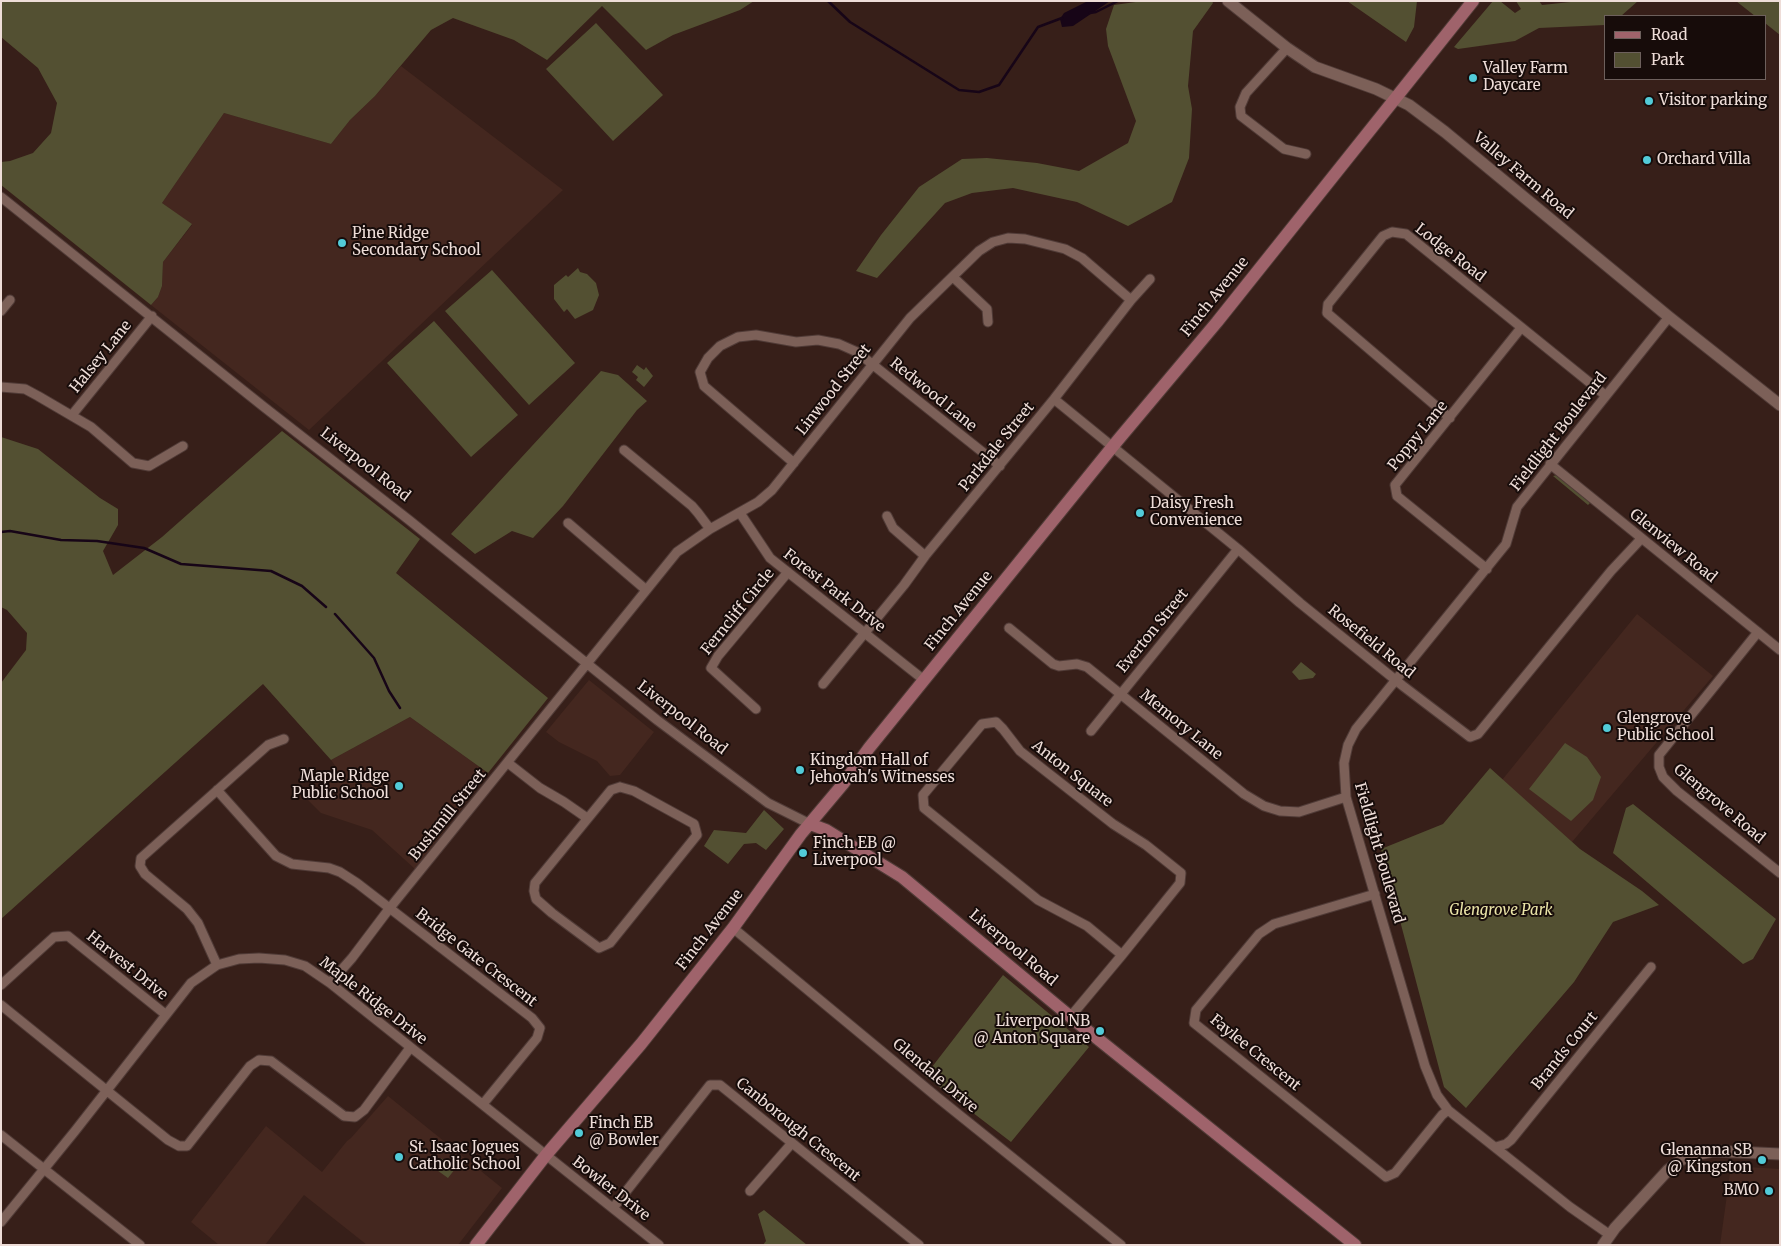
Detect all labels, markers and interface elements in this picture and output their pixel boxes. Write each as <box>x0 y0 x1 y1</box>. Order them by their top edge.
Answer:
legend <box>1604 15 1766 80</box>
text: Road <box>1651 25 1687 44</box>
text: Park <box>1651 50 1684 69</box>
place label: Valley Farm Daycare <box>1483 60 1568 95</box>
marker: Valley Farm Daycare <box>1467 72 1479 84</box>
place label: Visitor parking <box>1659 92 1767 110</box>
marker: Visitor parking <box>1643 95 1655 107</box>
street label: Valley Farm Road <box>1469 129 1577 223</box>
place label: Orchard Villa <box>1657 151 1750 169</box>
marker: Orchard Villa <box>1641 154 1653 166</box>
street label: Lodge Road <box>1411 220 1489 286</box>
place label: Pine Ridge Secondary School <box>352 225 481 260</box>
marker: Pine Ridge Secondary School <box>336 237 348 249</box>
street label: Finch Avenue <box>1177 254 1253 340</box>
street label: Halsey Lane <box>66 317 136 397</box>
street label: Linwood Street <box>793 341 875 439</box>
street label: Redwood Lane <box>886 354 980 436</box>
street label: Fieldlight Boulevard <box>1507 369 1611 495</box>
street label: Poppy Lane <box>1384 398 1452 474</box>
street label: Parkdale Street <box>956 399 1038 495</box>
street label: Liverpool Road <box>317 424 413 506</box>
place label: Daisy Fresh Convenience <box>1150 495 1242 530</box>
street label: Glenview Road <box>1626 505 1720 587</box>
marker: Daisy Fresh Convenience <box>1134 507 1146 519</box>
street label: Forest Park Drive <box>780 546 888 636</box>
street label: Ferncliff Circle <box>698 565 778 659</box>
street label: Finch Avenue <box>921 568 997 654</box>
street label: Everton Street <box>1114 585 1192 677</box>
street label: Rosefield Road <box>1324 602 1418 682</box>
street label: Liverpool Road <box>634 677 730 759</box>
street label: Memory Lane <box>1136 686 1226 764</box>
place label: Glengrove Public School <box>1617 710 1714 745</box>
marker: Glengrove Public School <box>1601 722 1613 734</box>
street label: Anton Square <box>1028 737 1116 811</box>
place label: Kingdom Hall of Jehovah's Witnesses <box>810 752 955 787</box>
street label: Glengrove Road <box>1670 761 1768 847</box>
marker: Kingdom Hall of Jehovah's Witnesses <box>794 764 806 776</box>
street label: Bushmill Street <box>406 766 490 864</box>
place label: Maple Ridge Public School <box>292 768 389 803</box>
marker: Maple Ridge Public School <box>393 780 405 792</box>
street label: Fieldlight Boulevard <box>1350 781 1408 925</box>
place label: Finch EB @ Liverpool <box>813 835 896 870</box>
marker: Finch EB @ Liverpool <box>797 847 809 859</box>
street label: Finch Avenue <box>673 886 747 974</box>
park label: Glengrove Park <box>1449 902 1553 920</box>
street label: Bridge Gate Crescent <box>412 905 540 1011</box>
street label: Liverpool Road <box>966 906 1060 990</box>
street label: Harvest Drive <box>83 928 171 1004</box>
street label: Maple Ridge Drive <box>316 953 430 1049</box>
street label: Brands Court <box>1528 1008 1602 1094</box>
street label: Faylee Crescent <box>1206 1011 1304 1095</box>
place label: Liverpool NB @ Anton Square <box>973 1013 1090 1048</box>
marker: Liverpool NB @ Anton Square <box>1094 1025 1106 1037</box>
street label: Glendale Drive <box>889 1035 981 1117</box>
street label: Canborough Crescent <box>732 1074 864 1186</box>
place label: Finch EB @ Bowler <box>589 1115 659 1150</box>
marker: Finch EB @ Bowler <box>573 1127 585 1139</box>
place label: St. Isaac Jogues Catholic School <box>409 1139 520 1174</box>
place label: Glenanna SB @ Kingston <box>1660 1142 1752 1177</box>
marker: St. Isaac Jogues Catholic School <box>393 1151 405 1163</box>
street label: Bowler Drive <box>569 1153 653 1225</box>
marker: Glenanna SB @ Kingston <box>1756 1154 1768 1166</box>
place label: BMO <box>1724 1182 1759 1200</box>
marker: BMO <box>1763 1185 1775 1197</box>

